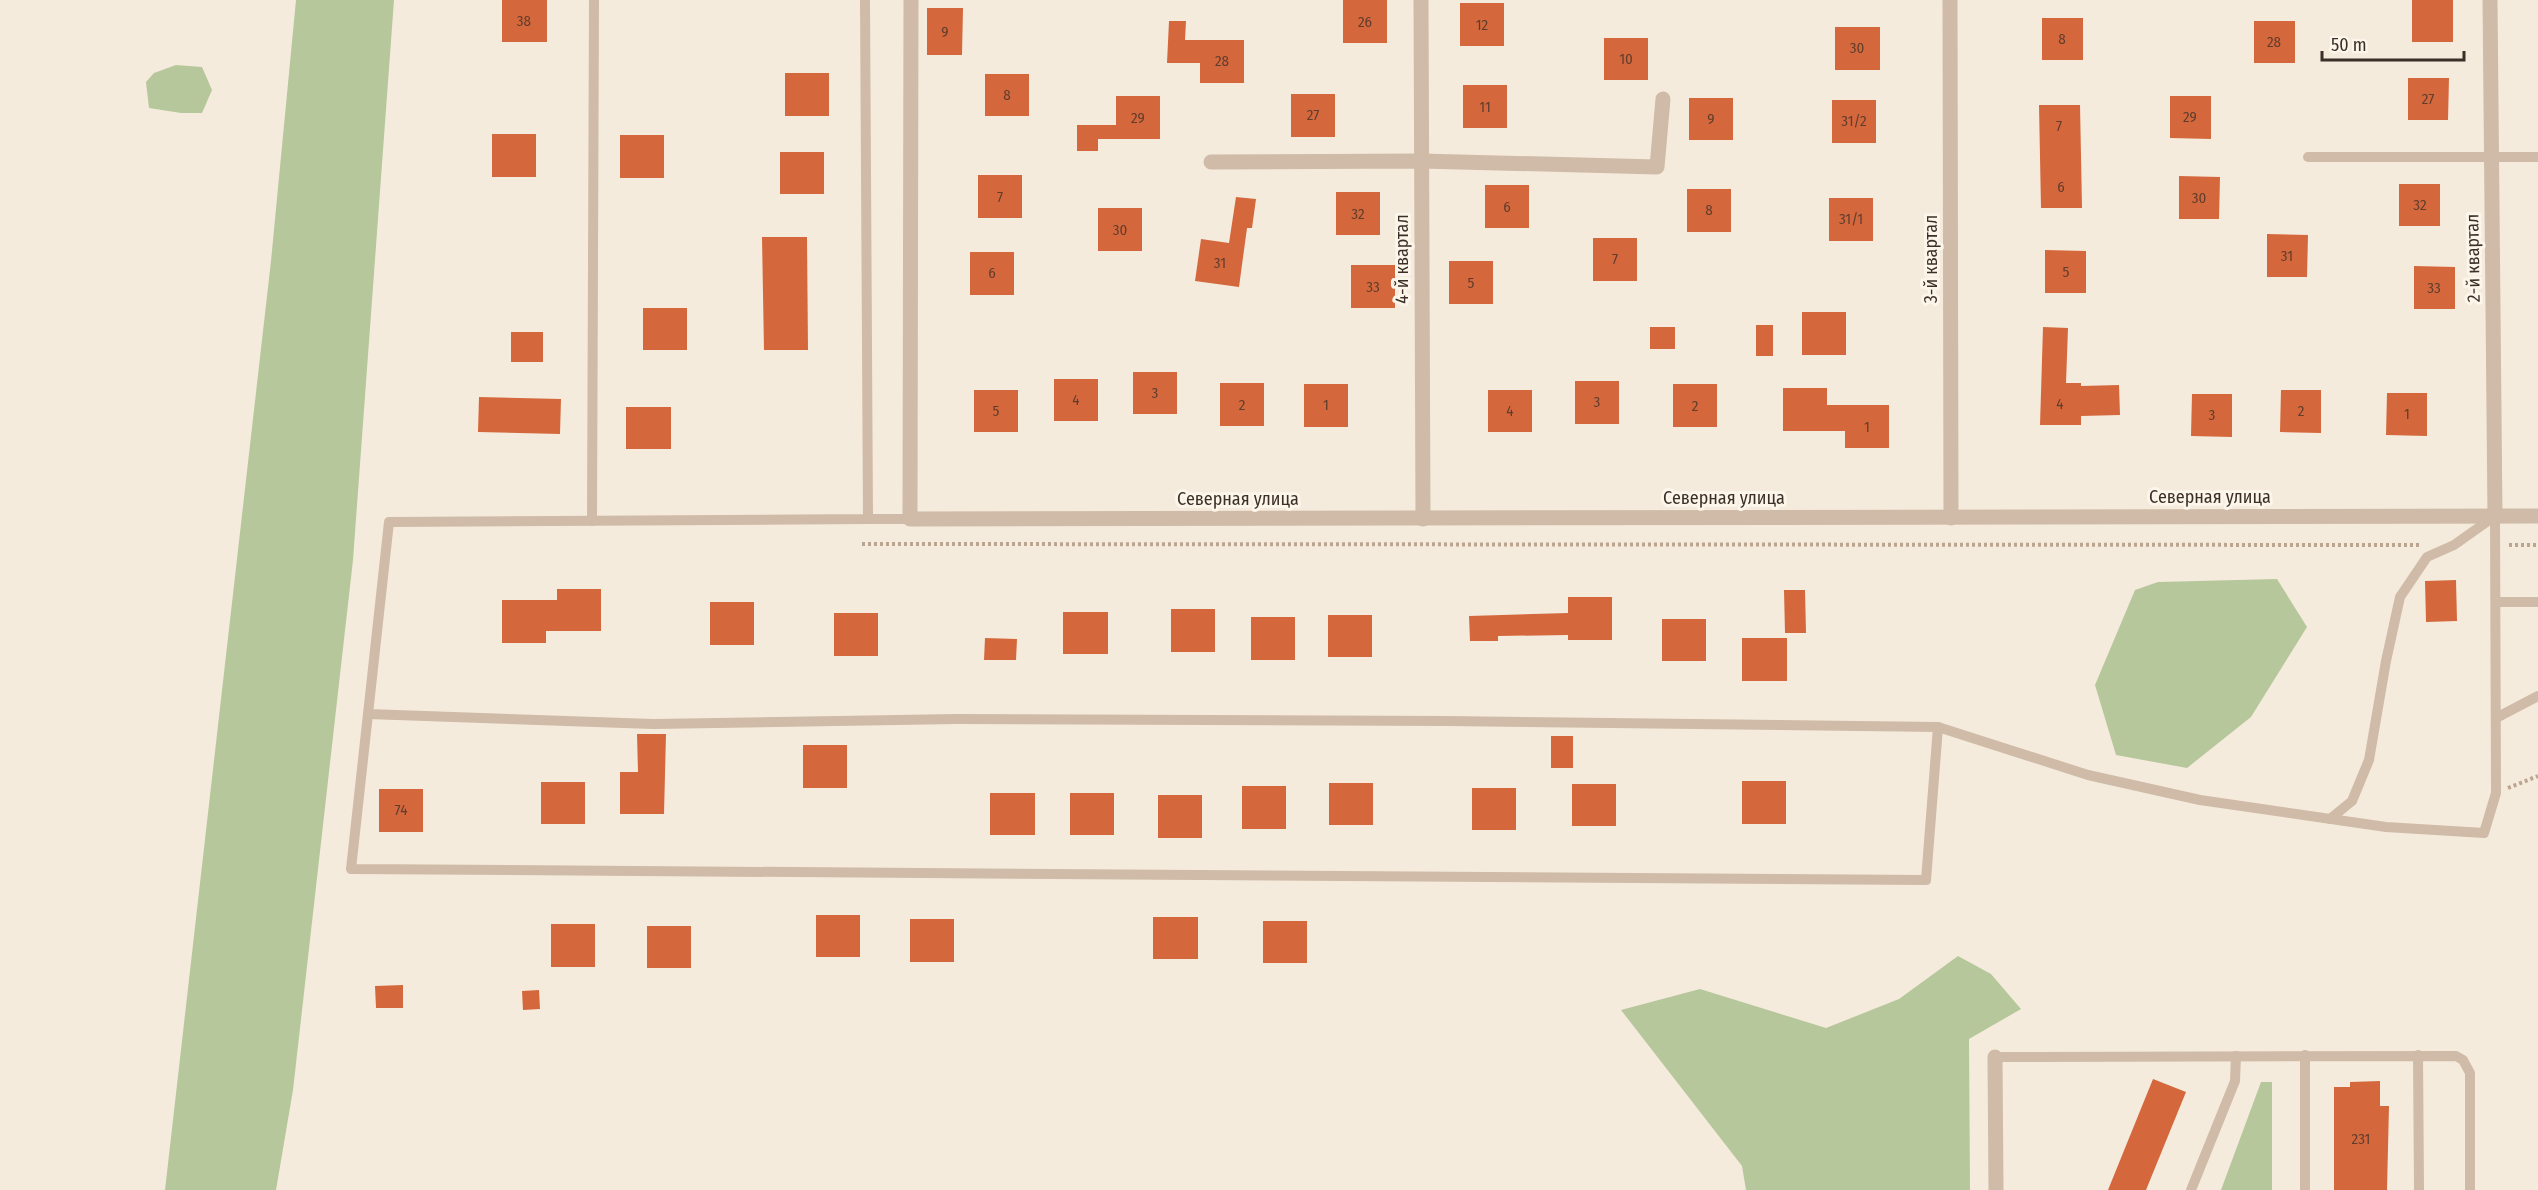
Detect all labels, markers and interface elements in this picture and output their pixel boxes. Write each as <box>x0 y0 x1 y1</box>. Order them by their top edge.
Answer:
house number: 38 <box>517 12 531 30</box>
house number: 26 <box>1358 13 1372 31</box>
house number: 12 <box>1476 16 1489 34</box>
house number: 9 <box>941 23 949 41</box>
scale bar <box>2322 24 2464 62</box>
house number: 8 <box>2058 30 2066 48</box>
house number: 28 <box>2267 33 2281 51</box>
text: 50 m <box>2331 34 2367 56</box>
house number: 30 <box>1850 39 1864 57</box>
house number: 10 <box>1619 50 1633 68</box>
house number: 28 <box>1215 52 1229 70</box>
house number: 8 <box>1003 86 1011 104</box>
house number: 27 <box>2422 90 2434 108</box>
house number: 11 <box>1479 98 1491 116</box>
house number: 27 <box>1307 106 1319 124</box>
house number: 29 <box>2183 108 2197 126</box>
house number: 29 <box>1131 109 1145 127</box>
house number: 9 <box>1707 110 1715 128</box>
house number: 31/2 <box>1841 112 1867 130</box>
house number: 7 <box>2056 117 2062 135</box>
house number: 6 <box>2057 178 2065 196</box>
house number: 7 <box>997 188 1003 206</box>
house number: 30 <box>2192 189 2206 207</box>
house number: 32 <box>2413 196 2427 214</box>
house number: 6 <box>1503 198 1511 216</box>
house number: 8 <box>1705 201 1713 219</box>
house number: 32 <box>1351 205 1365 223</box>
house number: 31/1 <box>1839 210 1863 228</box>
street label: 4-й квартал <box>1391 214 1413 304</box>
street label: 2-й квартал <box>2461 214 2485 302</box>
street label: 3-й квартал <box>1920 215 1942 303</box>
house number: 30 <box>1113 221 1127 239</box>
house number: 31 <box>2281 247 2293 265</box>
house number: 7 <box>1612 250 1618 268</box>
house number: 31 <box>1214 254 1226 272</box>
house number: 5 <box>2063 263 2070 281</box>
house number: 6 <box>988 264 996 282</box>
house number: 5 <box>1468 274 1475 292</box>
house number: 33 <box>1366 278 1380 296</box>
house number: 33 <box>2427 279 2441 297</box>
house number: 3 <box>1152 384 1159 402</box>
house number: 4 <box>1072 391 1080 409</box>
house number: 3 <box>1594 393 1601 411</box>
house number: 4 <box>2056 395 2064 413</box>
house number: 2 <box>1239 396 1246 414</box>
house number: 1 <box>1323 396 1329 414</box>
house number: 2 <box>1692 397 1699 415</box>
house number: 5 <box>993 402 1000 420</box>
house number: 4 <box>1506 402 1514 420</box>
house number: 2 <box>2298 402 2305 420</box>
house number: 1 <box>2404 405 2410 423</box>
house number: 3 <box>2209 406 2216 424</box>
house number: 1 <box>1864 418 1870 436</box>
street label: Северная улица <box>2149 486 2271 508</box>
street label: Северная улица <box>1663 487 1785 509</box>
street label: Северная улица <box>1177 488 1299 510</box>
house number: 74 <box>395 801 407 819</box>
house number: 231 <box>2352 1130 2370 1148</box>

